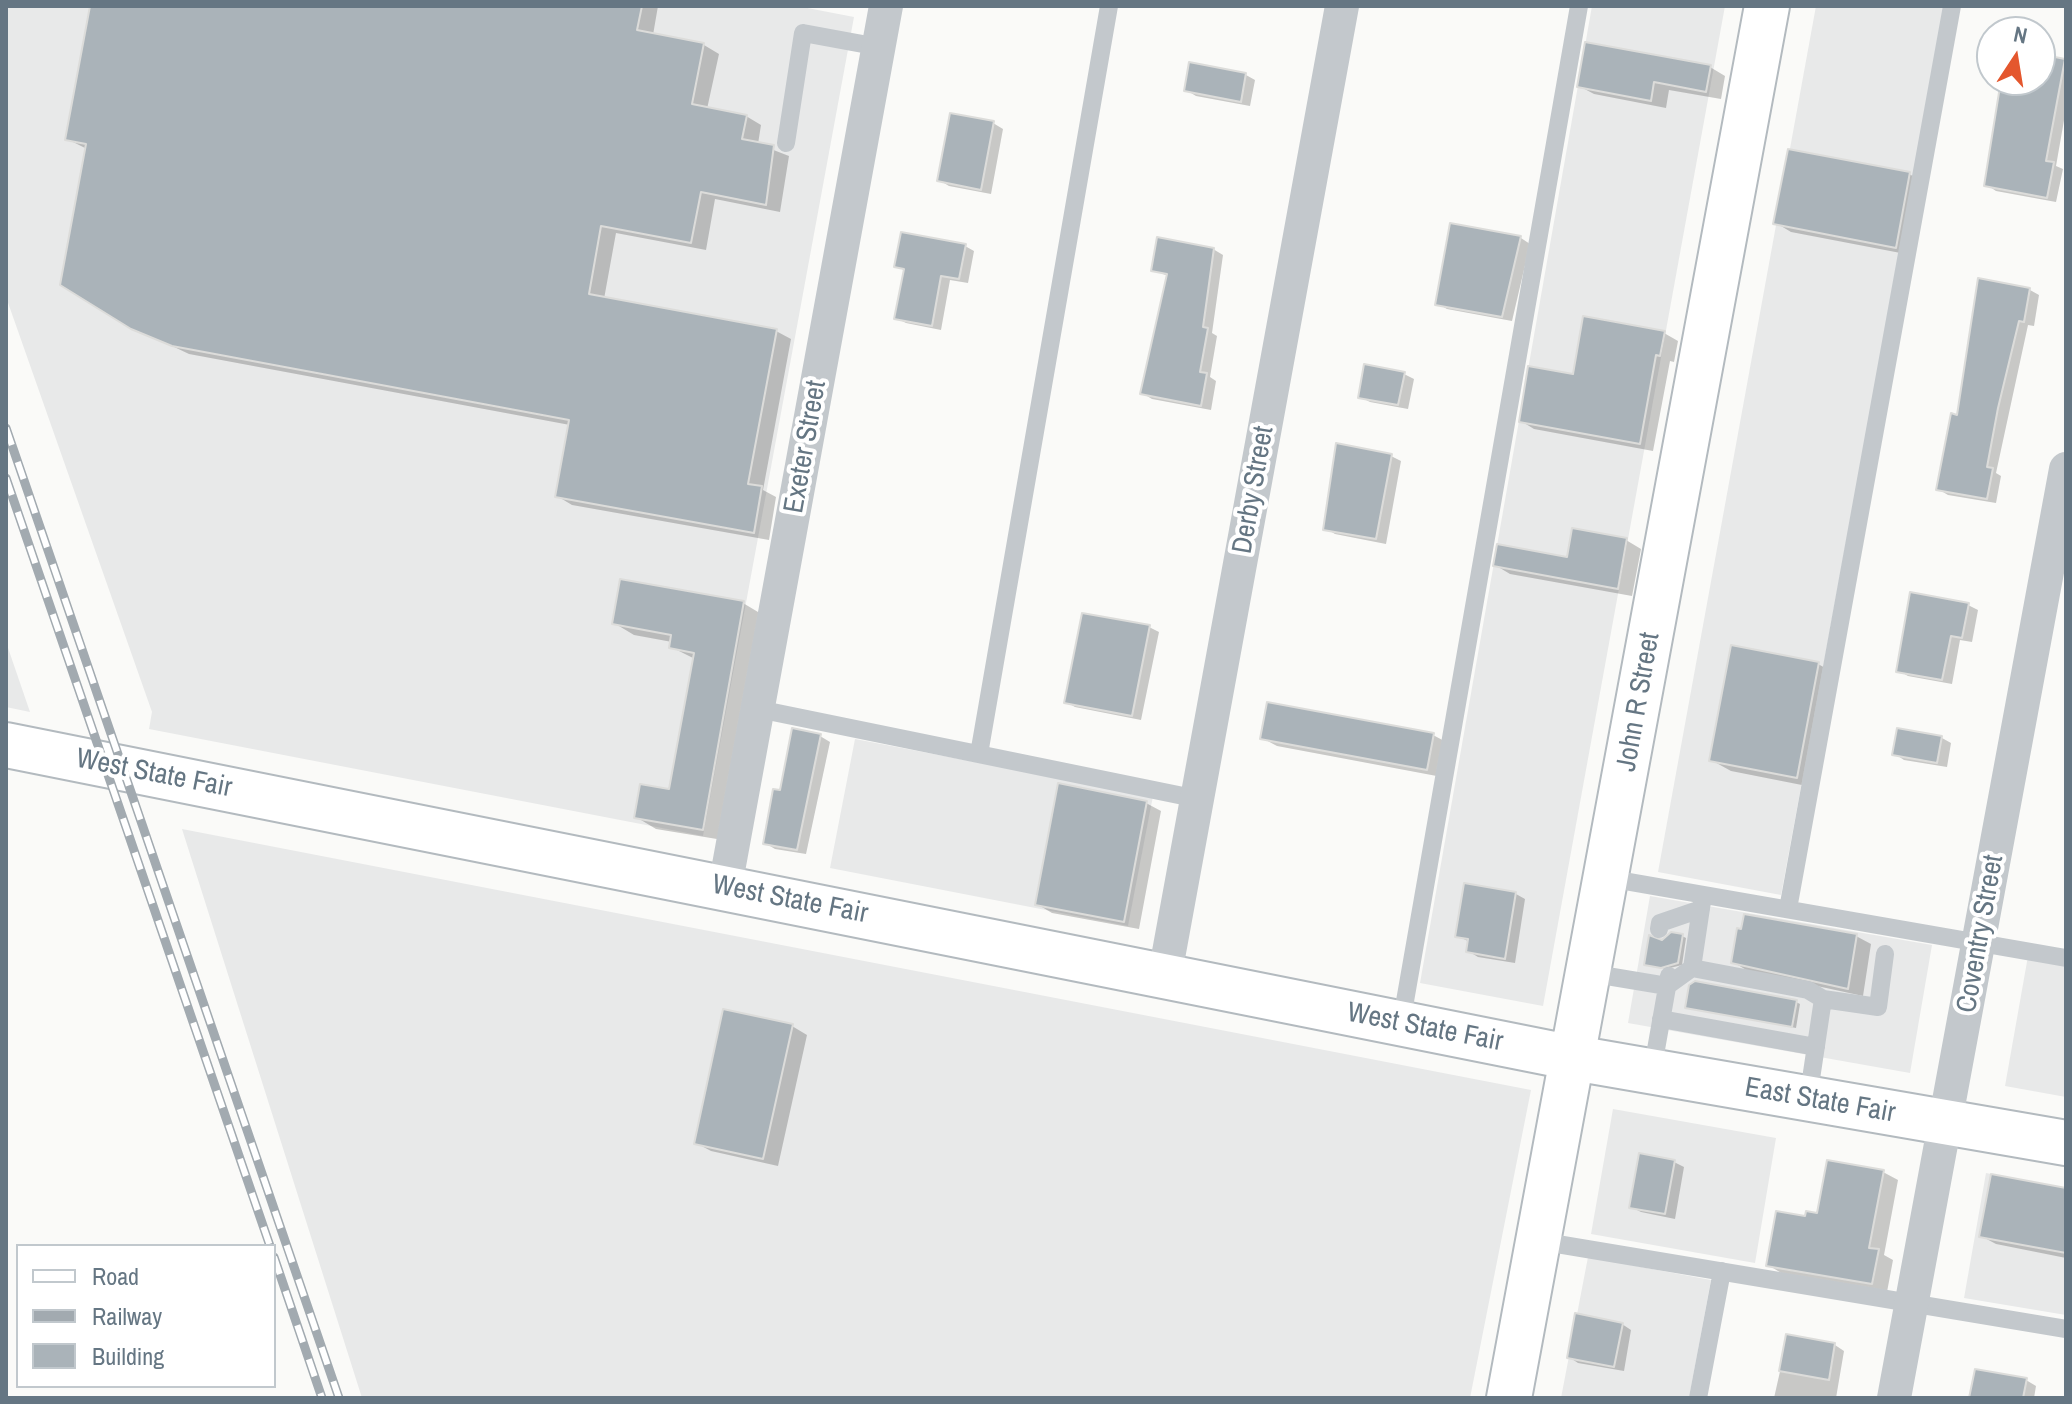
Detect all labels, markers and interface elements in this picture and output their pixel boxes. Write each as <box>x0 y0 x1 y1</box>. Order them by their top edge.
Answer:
north arrow <box>1976 16 2056 96</box>
text: N <box>2011 18 2030 51</box>
street label: Exeter Street <box>778 378 834 516</box>
street label: Derby Street <box>1226 424 1282 556</box>
street label: John R Street <box>1610 630 1668 774</box>
street label: West State Fair <box>73 742 235 806</box>
street label: Coventry Street <box>1951 853 2011 1015</box>
street label: West State Fair <box>709 868 871 932</box>
street label: West State Fair <box>1344 996 1506 1060</box>
street label: East State Fair <box>1742 1071 1898 1131</box>
legend <box>16 1244 276 1388</box>
text: Road <box>92 1260 139 1292</box>
text: Railway <box>92 1300 162 1332</box>
text: Building <box>92 1340 164 1372</box>

